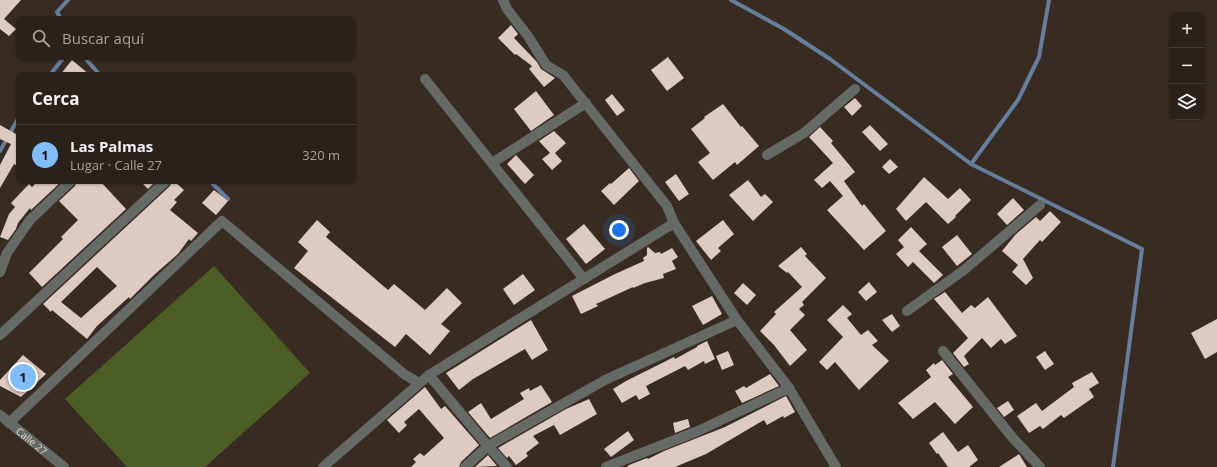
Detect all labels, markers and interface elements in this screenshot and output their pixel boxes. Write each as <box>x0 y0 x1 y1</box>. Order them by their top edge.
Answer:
map controls <box>1169 12 1205 120</box>
button: + <box>1169 12 1205 48</box>
search box <box>16 16 356 60</box>
icon: search <box>30 27 52 49</box>
text: Buscar aquí <box>62 28 144 48</box>
button: − <box>1169 48 1205 84</box>
button: layers <box>1169 84 1205 120</box>
text: Cerca <box>32 87 80 110</box>
text: Las Palmas <box>70 136 153 156</box>
text: 1 <box>41 146 49 164</box>
text: 320 m <box>302 146 340 164</box>
text: Lugar · Calle 27 <box>70 156 162 174</box>
your location <box>609 220 629 240</box>
pin: 1 <box>10 362 36 392</box>
street label: Calle 27 <box>13 424 51 458</box>

